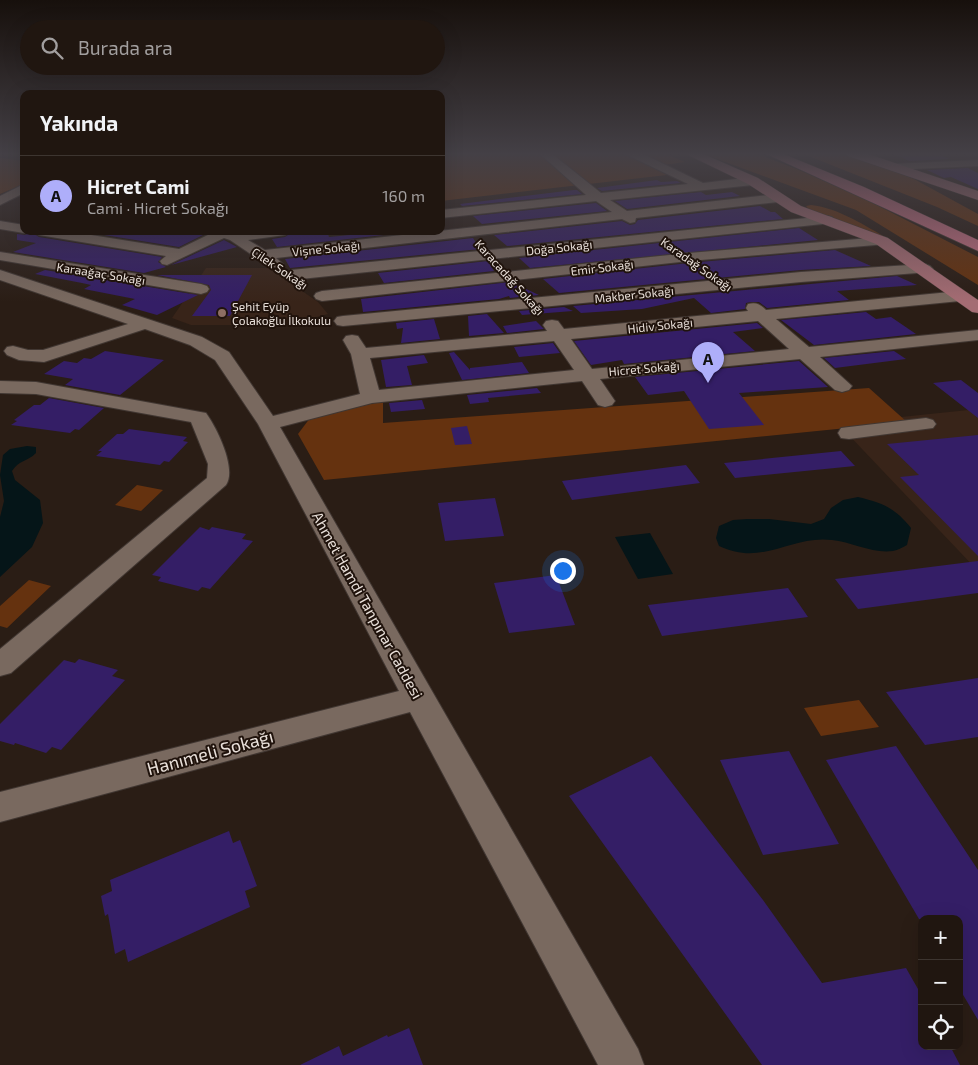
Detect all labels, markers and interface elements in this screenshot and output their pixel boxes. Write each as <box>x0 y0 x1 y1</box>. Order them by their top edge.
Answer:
search box <box>20 20 445 75</box>
icon: search <box>38 34 66 62</box>
text: Burada ara <box>78 36 173 59</box>
text: Yakında <box>40 110 118 135</box>
text: Hicret Cami <box>87 175 190 198</box>
text: A <box>51 186 61 205</box>
text: 160 m <box>382 186 425 205</box>
text: Cami · Hicret Sokağı <box>87 198 229 217</box>
street label: Karadağ Sokağı <box>659 234 735 294</box>
street label: Vişne Sokağı <box>291 237 361 260</box>
street label: Karacadağ Sokağı <box>473 237 547 317</box>
street label: Doğa Sokağı <box>525 237 593 257</box>
street label: Çilek Sokağı <box>249 244 311 293</box>
street label: Emir Sokağı <box>570 256 634 278</box>
street label: Karaağaç Sokağı <box>56 259 146 288</box>
street label: Makber Sokağı <box>594 283 674 305</box>
place label: Şehit Eyüp Çolakoğlu İlkokulu <box>232 299 331 328</box>
marker: Şehit Eyüp Çolakoğlu İlkokulu <box>216 307 228 319</box>
street label: Hidiv Sokağı <box>627 315 693 335</box>
pin: A <box>692 342 724 383</box>
street label: Hicret Sokağı <box>608 358 680 378</box>
street label: Ahmet Hamdi Tanpınar Caddesi <box>309 508 427 702</box>
your location <box>550 558 576 584</box>
street label: Hanımeli Sokağı <box>144 725 276 779</box>
map controls <box>918 915 963 1050</box>
button: + <box>918 915 963 960</box>
button: − <box>918 960 963 1005</box>
button: locate <box>918 1005 963 1050</box>

